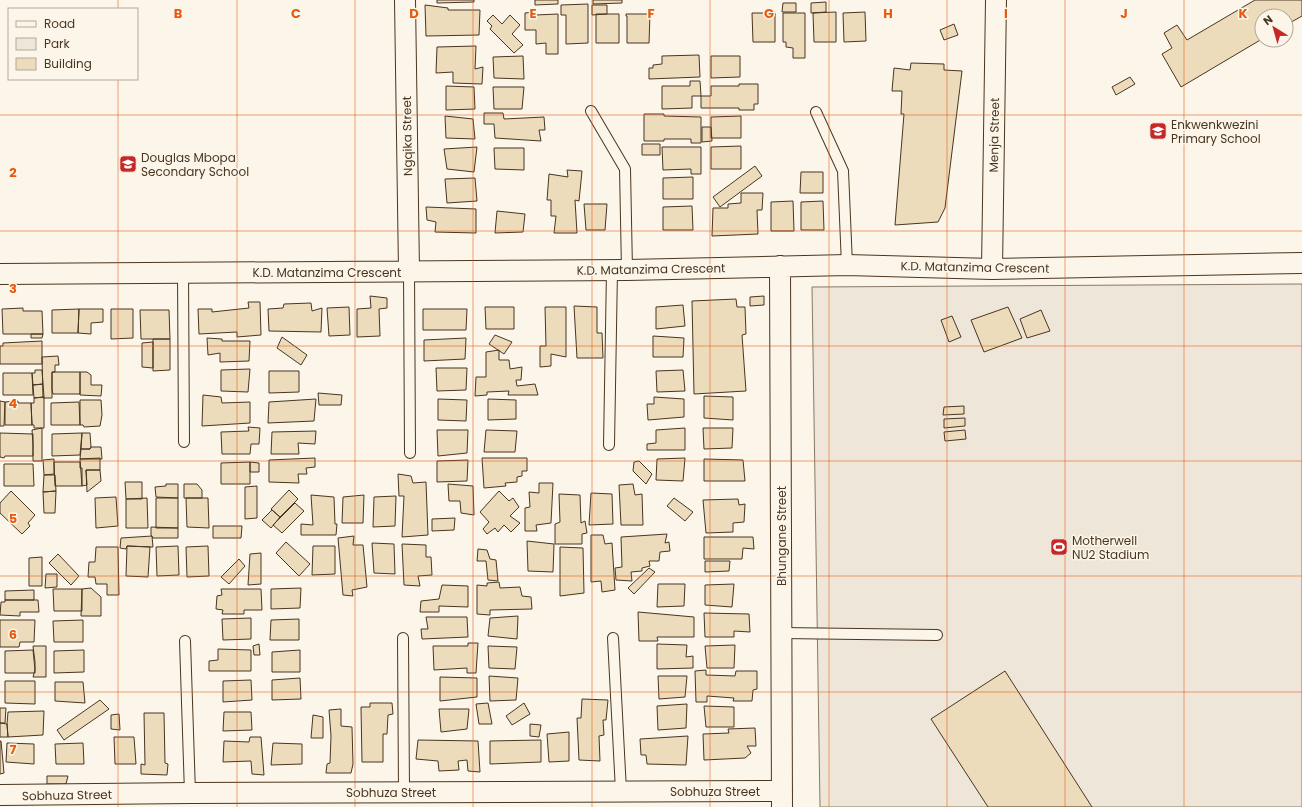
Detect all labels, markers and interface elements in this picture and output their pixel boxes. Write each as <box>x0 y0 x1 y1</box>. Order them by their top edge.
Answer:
text: B <box>174 4 183 23</box>
text: C <box>291 4 301 23</box>
text: D <box>409 4 419 23</box>
text: E <box>529 4 537 23</box>
text: F <box>647 4 655 23</box>
text: G <box>764 4 774 23</box>
text: H <box>883 4 893 23</box>
text: I <box>1004 4 1008 23</box>
text: J <box>1120 4 1128 23</box>
text: K <box>1238 4 1248 23</box>
legend <box>8 8 138 80</box>
north arrow <box>1254 8 1294 48</box>
text: N <box>1260 11 1276 29</box>
text: Road <box>44 15 75 32</box>
text: Park <box>44 35 71 52</box>
text: Building <box>44 55 92 72</box>
street label: Ngqika Street <box>398 96 416 176</box>
street label: Menja Street <box>985 97 1003 173</box>
place label: Enkwenkwezini Primary School <box>1171 116 1261 147</box>
school or university icon: Enkwenkwezini Primary School <box>1148 121 1168 141</box>
place label: Douglas Mbopa Secondary School <box>141 149 249 180</box>
school or university icon: Douglas Mbopa Secondary School <box>118 154 138 174</box>
text: 2 <box>9 163 17 182</box>
street label: K.D. Matanzima Crescent <box>900 257 1050 277</box>
street label: K.D. Matanzima Crescent <box>576 259 726 279</box>
street label: K.D. Matanzima Crescent <box>253 264 401 281</box>
text: 3 <box>9 279 17 298</box>
text: 4 <box>9 394 18 413</box>
street label: Bhungane Street <box>773 486 790 586</box>
text: 5 <box>9 509 17 528</box>
place label: Motherwell NU2 Stadium <box>1072 532 1149 563</box>
sports icon: Motherwell NU2 Stadium <box>1049 537 1069 557</box>
text: 6 <box>9 625 17 644</box>
text: 7 <box>10 740 17 759</box>
street label: Sobhuza Street <box>670 783 760 800</box>
street label: Sobhuza Street <box>346 784 436 801</box>
street label: Sobhuza Street <box>22 786 112 804</box>

